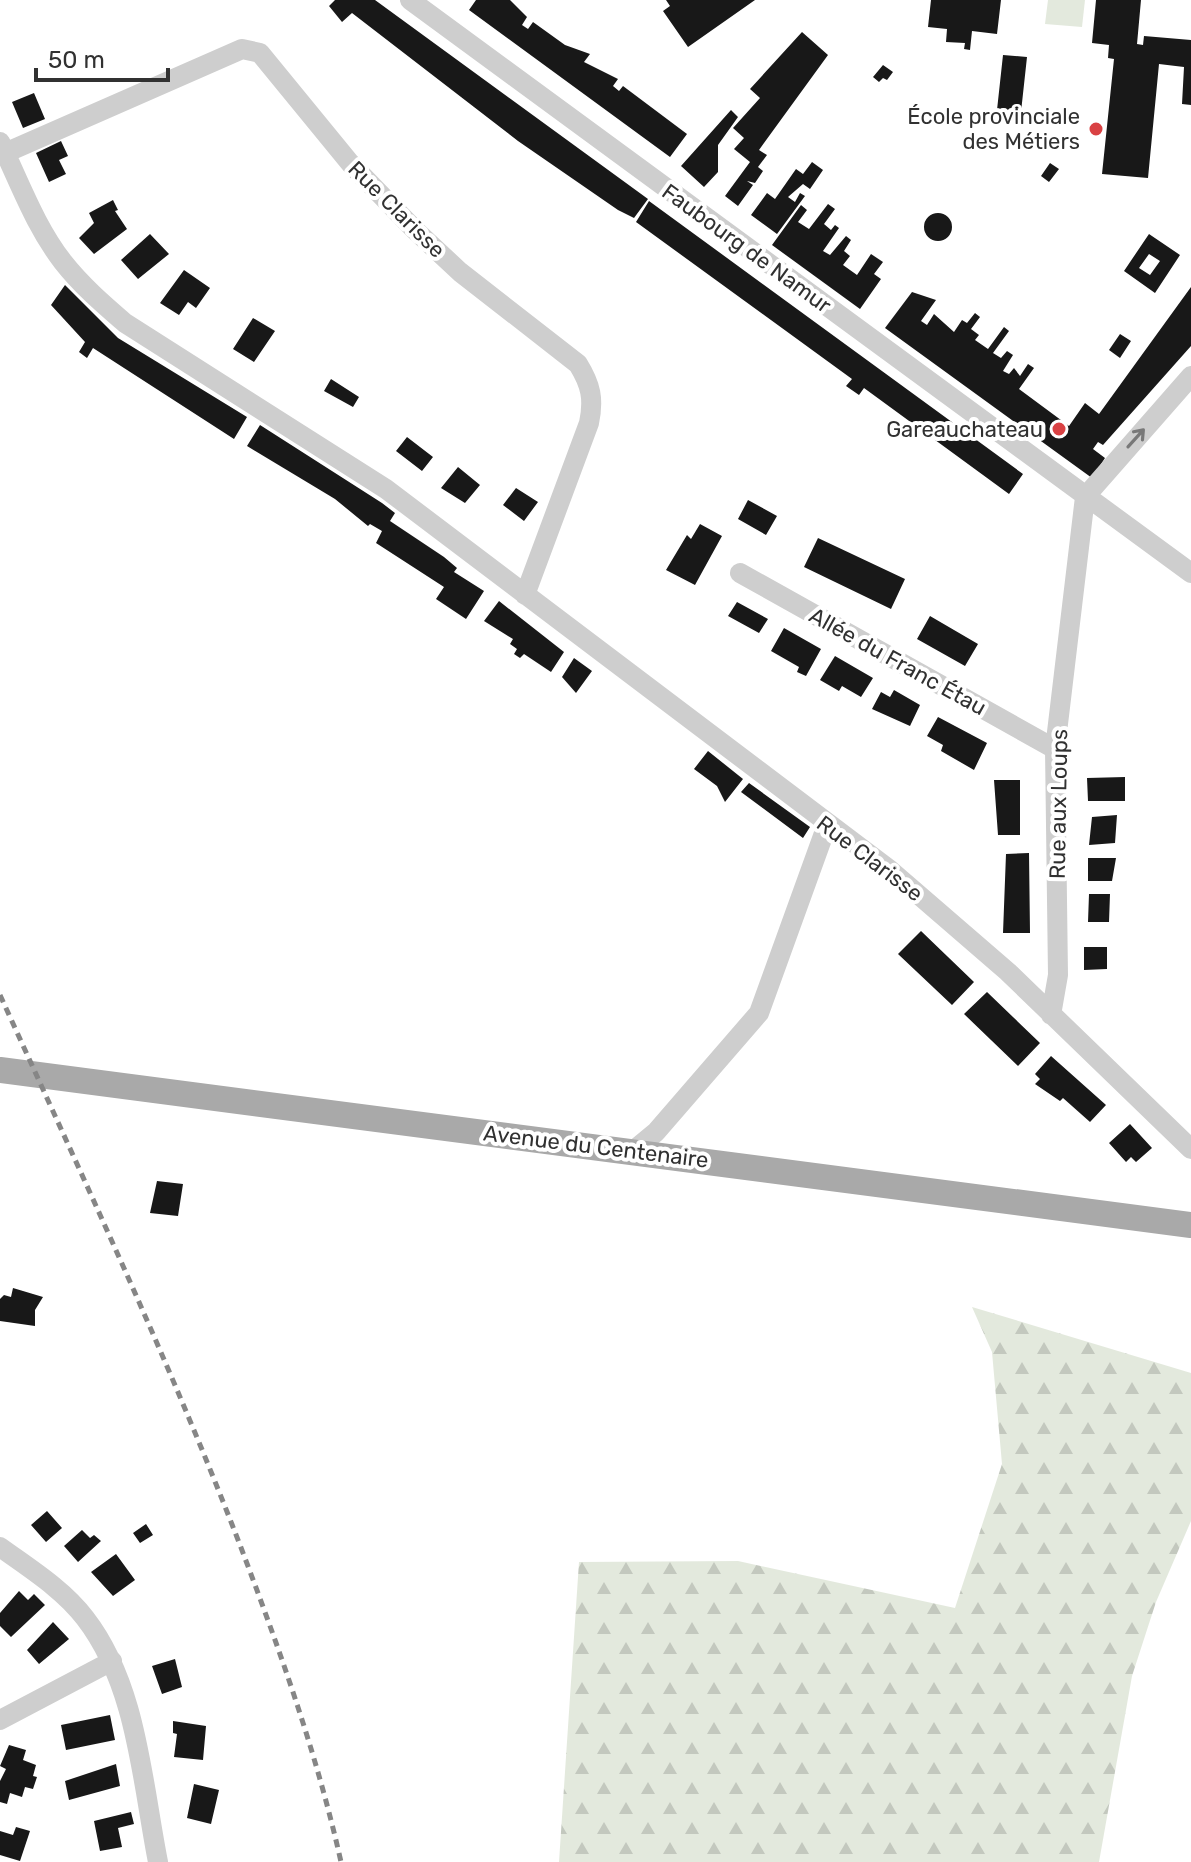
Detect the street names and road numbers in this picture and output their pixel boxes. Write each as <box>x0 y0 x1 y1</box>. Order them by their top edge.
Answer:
street label: Rue Clarisse <box>343 155 451 263</box>
street label: Faubourg de Namur <box>657 178 837 319</box>
street label: Allée du Franc Étau <box>805 602 991 721</box>
street label: Rue aux Loups <box>1044 729 1073 879</box>
street label: Rue Clarisse <box>811 810 928 907</box>
street label: Avenue du Centenaire <box>482 1119 710 1174</box>

